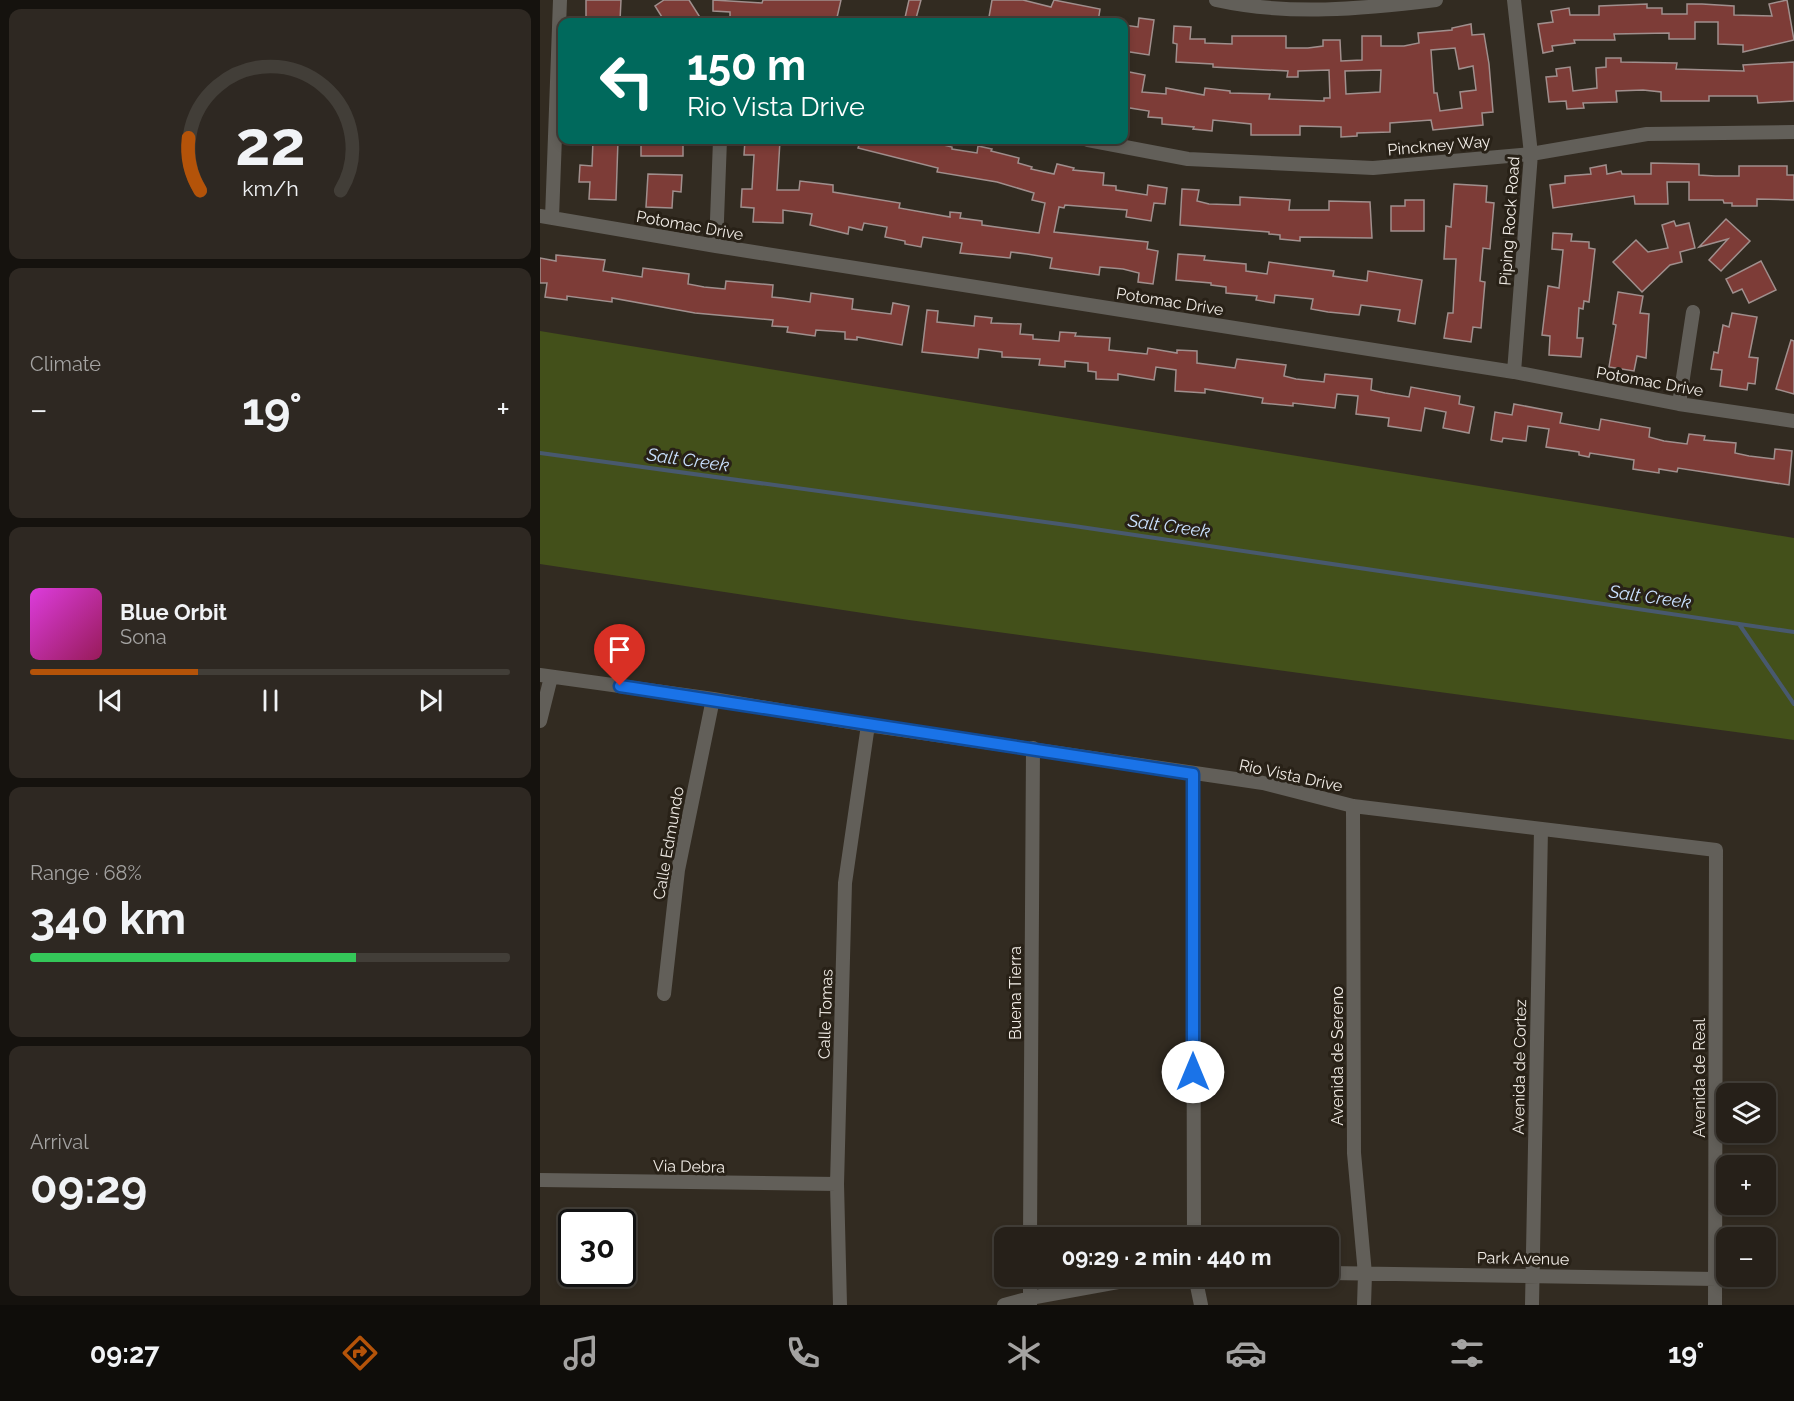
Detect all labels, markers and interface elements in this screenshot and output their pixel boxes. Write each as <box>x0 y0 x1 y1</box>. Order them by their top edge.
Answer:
text: 150 m <box>687 41 806 90</box>
icon: left <box>588 42 666 120</box>
text: Rio Vista Drive <box>687 91 865 122</box>
text: 22 <box>235 106 305 180</box>
street label: Pinckney Way <box>1387 132 1492 159</box>
street label: Piping Rock Road <box>1496 156 1523 286</box>
text: km/h <box>242 176 298 201</box>
street label: Potomac Drive <box>635 207 745 244</box>
street label: Potomac Drive <box>1115 284 1225 319</box>
text: Climate <box>30 352 101 376</box>
street label: Potomac Drive <box>1595 363 1705 400</box>
text: 19° <box>242 383 302 436</box>
text: − <box>30 390 48 429</box>
text: + <box>496 390 510 429</box>
water label: Salt Creek <box>645 443 731 476</box>
water label: Salt Creek <box>1126 509 1212 542</box>
water label: Salt Creek <box>1607 580 1693 613</box>
text: Blue Orbit <box>120 599 227 625</box>
pin <box>594 624 645 686</box>
text: Sona <box>120 625 167 649</box>
icon: arrive <box>603 633 636 666</box>
icon: previous <box>94 684 127 717</box>
icon: pause <box>254 684 287 717</box>
icon: next <box>414 684 447 717</box>
street label: Rio Vista Drive <box>1237 755 1344 796</box>
street label: Calle Edmundo <box>649 785 688 901</box>
text: Range · 68% <box>30 861 142 885</box>
text: 340 km <box>30 892 186 945</box>
street label: Buena Tierra <box>1006 946 1025 1040</box>
street label: Calle Tomas <box>814 968 837 1059</box>
street label: Avenida de Sereno <box>1328 986 1347 1126</box>
street label: Avenida de Cortez <box>1509 999 1530 1135</box>
street label: Avenida de Real <box>1690 1018 1709 1138</box>
position arrow <box>1161 1040 1225 1104</box>
map controls <box>1716 1083 1776 1287</box>
button: layers <box>1716 1083 1776 1143</box>
text: Arrival <box>30 1130 89 1154</box>
button: + <box>1716 1155 1776 1215</box>
street label: Via Debra <box>653 1156 725 1177</box>
text: 09:29 <box>30 1161 147 1214</box>
speed limit sign: 30 <box>558 1209 636 1287</box>
button: − <box>1716 1227 1776 1287</box>
text: 09:29 · 2 min · 440 m <box>1062 1244 1271 1270</box>
street label: Park Avenue <box>1477 1248 1569 1269</box>
icon: directions <box>339 1332 381 1374</box>
icon: music <box>560 1332 602 1374</box>
icon: phone <box>782 1332 824 1374</box>
icon: climate <box>1003 1332 1045 1374</box>
icon: car <box>1225 1332 1267 1374</box>
icon: filters <box>1446 1332 1488 1374</box>
text: 09:27 <box>90 1338 159 1369</box>
text: 19° <box>1668 1338 1704 1369</box>

